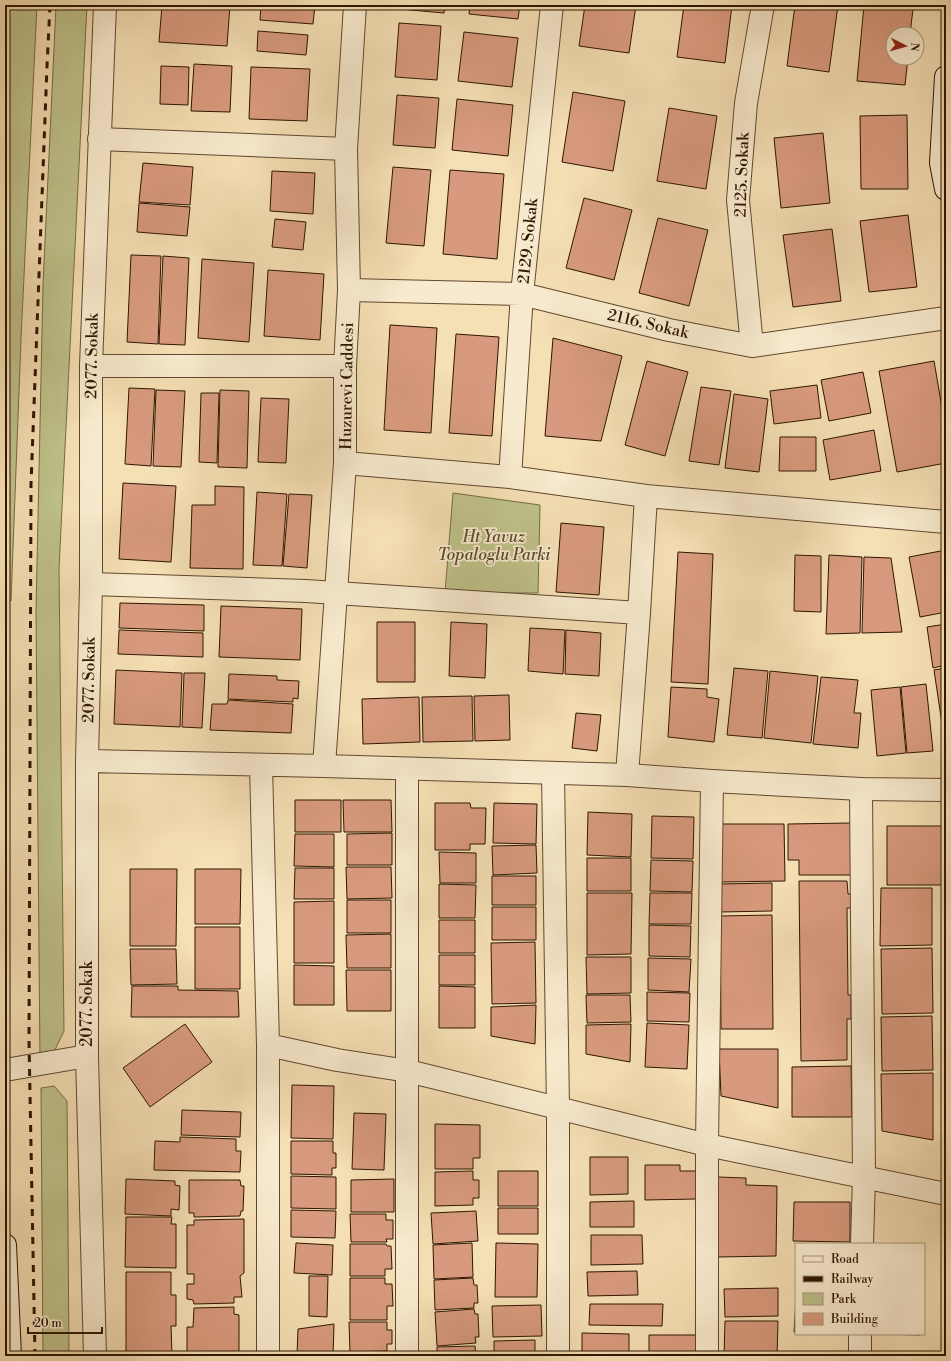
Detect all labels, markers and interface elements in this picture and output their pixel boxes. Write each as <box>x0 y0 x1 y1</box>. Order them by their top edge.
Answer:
north arrow <box>885 26 925 66</box>
text: N <box>907 42 921 52</box>
street label: 2125. Sokak <box>731 131 754 218</box>
street label: 2129. Sokak <box>514 196 543 285</box>
street label: 2116. Sokak <box>605 305 692 343</box>
street label: 2077. Sokak <box>81 311 103 399</box>
street label: Huzurevi Caddesi <box>336 322 358 450</box>
park label: Ht Yavuz Topaloglu Parki <box>437 527 551 565</box>
street label: 2077. Sokak <box>78 635 100 723</box>
street label: 2077. Sokak <box>77 960 97 1047</box>
legend <box>795 1243 925 1335</box>
text: Road <box>831 1252 859 1267</box>
text: Railway <box>831 1272 873 1287</box>
text: Park <box>831 1292 857 1307</box>
scale bar <box>28 1309 102 1335</box>
text: Building <box>830 1312 879 1327</box>
text: 20 m <box>34 1316 62 1331</box>

